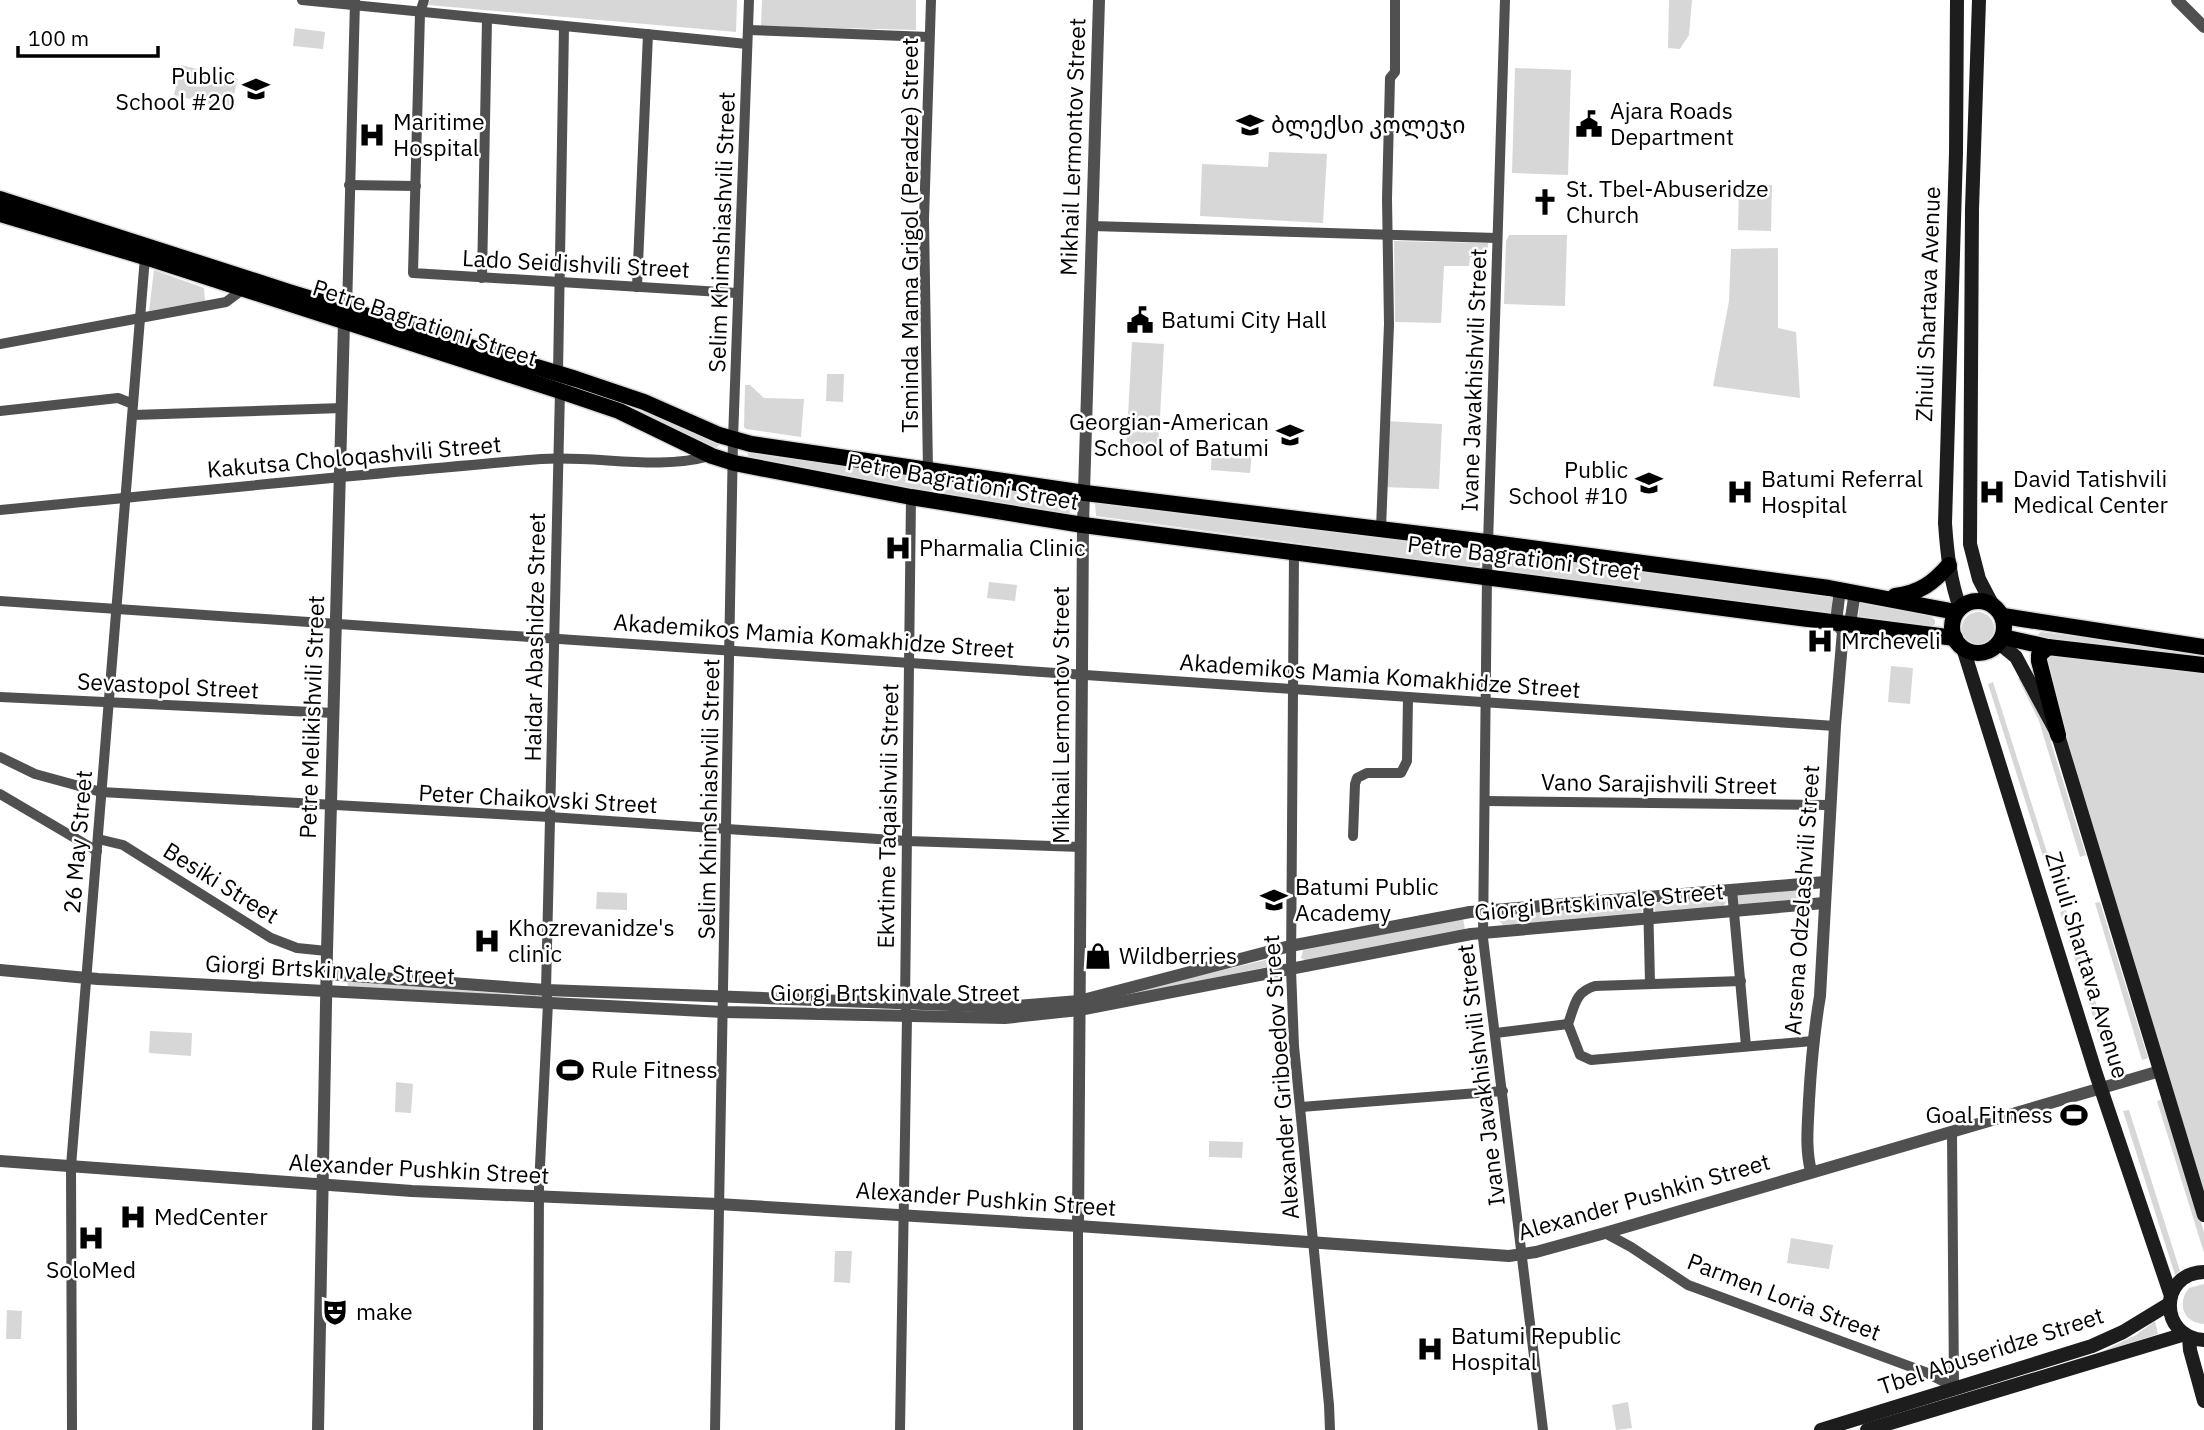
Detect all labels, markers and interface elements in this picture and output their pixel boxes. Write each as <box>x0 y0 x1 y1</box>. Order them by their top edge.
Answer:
scale bar <box>18 14 158 58</box>
street label: Mikhail Lermontov Street <box>1053 17 1091 277</box>
text: 100 m <box>28 24 89 52</box>
street label: Tsminda Mama Grigol (Peradze) Street <box>894 37 924 433</box>
place label: Public School #20 <box>116 60 235 116</box>
school or university icon: Public School #20 <box>241 74 271 104</box>
street label: Selim Khimshiashvili Street <box>701 91 741 373</box>
place label: Ajara Roads Department <box>1610 95 1734 151</box>
place label: Maritime Hospital <box>393 106 485 162</box>
place label: ბლექსი კოლეჯი <box>1271 109 1465 139</box>
public building icon: Ajara Roads Department <box>1574 109 1604 139</box>
school or university icon: ბლექსი კოლეჯი <box>1235 110 1265 140</box>
hospital icon: Maritime Hospital <box>357 120 387 150</box>
place label: St. Tbel-Abuseridze Church <box>1566 173 1769 229</box>
street label: Zhiuli Shartava Avenue <box>1908 186 1946 422</box>
church icon: St. Tbel-Abuseridze Church <box>1530 187 1560 217</box>
street label: Lado Seidishvili Street <box>461 242 691 284</box>
street label: Ivane Javakhishvili Street <box>1453 248 1493 512</box>
street label: Petre Bagrationi Street <box>309 272 542 373</box>
place label: Batumi City Hall <box>1161 304 1327 334</box>
public building icon: Batumi City Hall <box>1125 305 1155 335</box>
place label: Georgian-American School of Batumi <box>1069 406 1269 462</box>
school or university icon: Georgian-American School of Batumi <box>1275 420 1305 450</box>
street label: Kakutsa Choloqashvili Street <box>206 428 502 484</box>
street label: Petre Bagrationi Street <box>845 446 1081 516</box>
place label: Public School #10 <box>1509 454 1628 510</box>
place label: Batumi Referral Hospital <box>1761 463 1923 519</box>
place label: David Tatishvili Medical Center <box>2013 463 2169 519</box>
school or university icon: Public School #10 <box>1634 468 1664 498</box>
hospital icon: Batumi Referral Hospital <box>1725 477 1755 507</box>
hospital icon: David Tatishvili Medical Center <box>1977 477 2007 507</box>
street label: Haidar Abashidze Street <box>517 512 551 762</box>
street label: Petre Bagrationi Street <box>1406 528 1642 586</box>
place label: Pharmalia Clinic <box>919 532 1085 562</box>
hospital icon: Pharmalia Clinic <box>883 533 913 563</box>
street label: Mikhail Lermontov Street <box>1045 586 1075 844</box>
street label: Petre Melikishvili Street <box>292 595 330 839</box>
street label: Akademikos Mamia Komakhidze Street <box>613 606 1015 664</box>
place label: Mrcheveli <box>1841 625 1941 655</box>
hospital icon: Mrcheveli <box>1805 626 1835 656</box>
street label: Akademikos Mamia Komakhidze Street <box>1179 646 1581 704</box>
street label: Selim Khimshiashvili Street <box>691 658 725 940</box>
street label: Sevastopol Street <box>76 665 260 705</box>
street label: Ekvtime Taqaishvili Street <box>870 683 904 949</box>
street label: Arsena Odzelashvili Street <box>1777 764 1825 1036</box>
street label: Vano Sarajishvili Street <box>1541 766 1777 800</box>
street label: 26 May Street <box>56 769 98 915</box>
street label: Peter Chaikovski Street <box>418 777 658 819</box>
street label: Besiki Street <box>158 835 285 930</box>
street label: Zhiuli Shartava Avenue <box>2039 848 2137 1082</box>
place label: Batumi Public Academy <box>1295 871 1439 927</box>
street label: Giorgi Brtskinvale Street <box>1473 875 1725 927</box>
school or university icon: Batumi Public Academy <box>1259 885 1289 915</box>
place label: Khozrevanidze's clinic <box>508 912 675 968</box>
hospital icon: Khozrevanidze's clinic <box>472 926 502 956</box>
street label: Alexander Griboedov Street <box>1255 934 1305 1220</box>
place label: Wildberries <box>1119 940 1237 970</box>
shop icon: Wildberries <box>1083 941 1113 971</box>
street label: Ivane Javakhishvili Street <box>1449 943 1511 1208</box>
street label: Giorgi Brtskinvale Street <box>204 947 456 991</box>
street label: Giorgi Brtskinvale Street <box>770 977 1020 1007</box>
place label: Rule Fitness <box>591 1054 718 1084</box>
sports icon: Rule Fitness <box>555 1055 585 1085</box>
place label: Goal Fitness <box>1926 1099 2053 1129</box>
sports icon: Goal Fitness <box>2059 1100 2089 1130</box>
street label: Alexander Pushkin Street <box>288 1146 550 1190</box>
street label: Alexander Pushkin Street <box>1514 1146 1773 1246</box>
street label: Alexander Pushkin Street <box>855 1174 1117 1222</box>
place label: MedCenter <box>154 1201 268 1231</box>
hospital icon: MedCenter <box>118 1202 148 1232</box>
hospital icon: SoloMed <box>76 1223 106 1253</box>
street label: Parmen Loria Street <box>1683 1245 1885 1347</box>
place label: SoloMed <box>46 1254 136 1284</box>
place label: make <box>356 1296 413 1326</box>
theatre icon: make <box>320 1297 350 1327</box>
street label: Tbel Abuseridze Street <box>1874 1299 2107 1401</box>
place label: Batumi Republic Hospital <box>1451 1320 1621 1376</box>
hospital icon: Batumi Republic Hospital <box>1415 1334 1445 1364</box>

